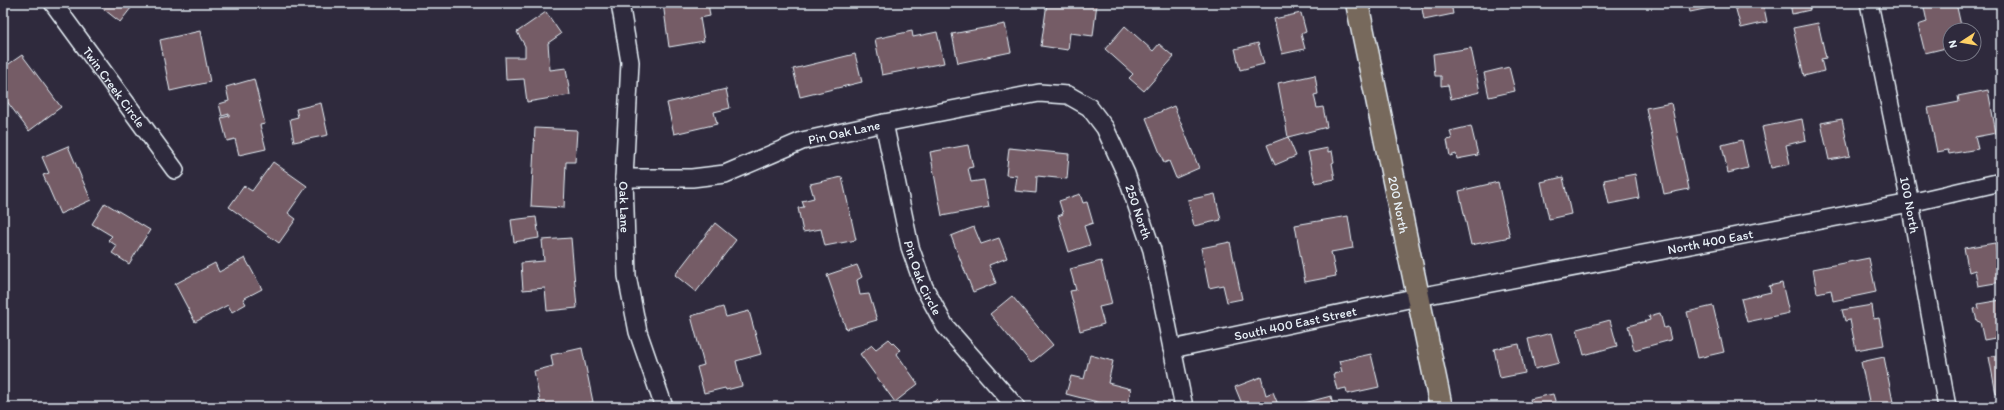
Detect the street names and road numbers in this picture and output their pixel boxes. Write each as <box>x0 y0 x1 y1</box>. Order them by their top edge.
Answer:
street label: Twin Creek Circle <box>79 44 148 131</box>
street label: Pin Oak Lane <box>807 117 882 147</box>
street label: 200 North <box>1385 175 1412 235</box>
street label: 100 North <box>1897 175 1922 235</box>
street label: Oak Lane <box>616 181 633 233</box>
street label: 250 North <box>1122 183 1155 241</box>
street label: North 400 East <box>1666 226 1755 257</box>
street label: Pin Oak Circle <box>901 239 945 318</box>
street label: South 400 East Street <box>1233 303 1358 344</box>

